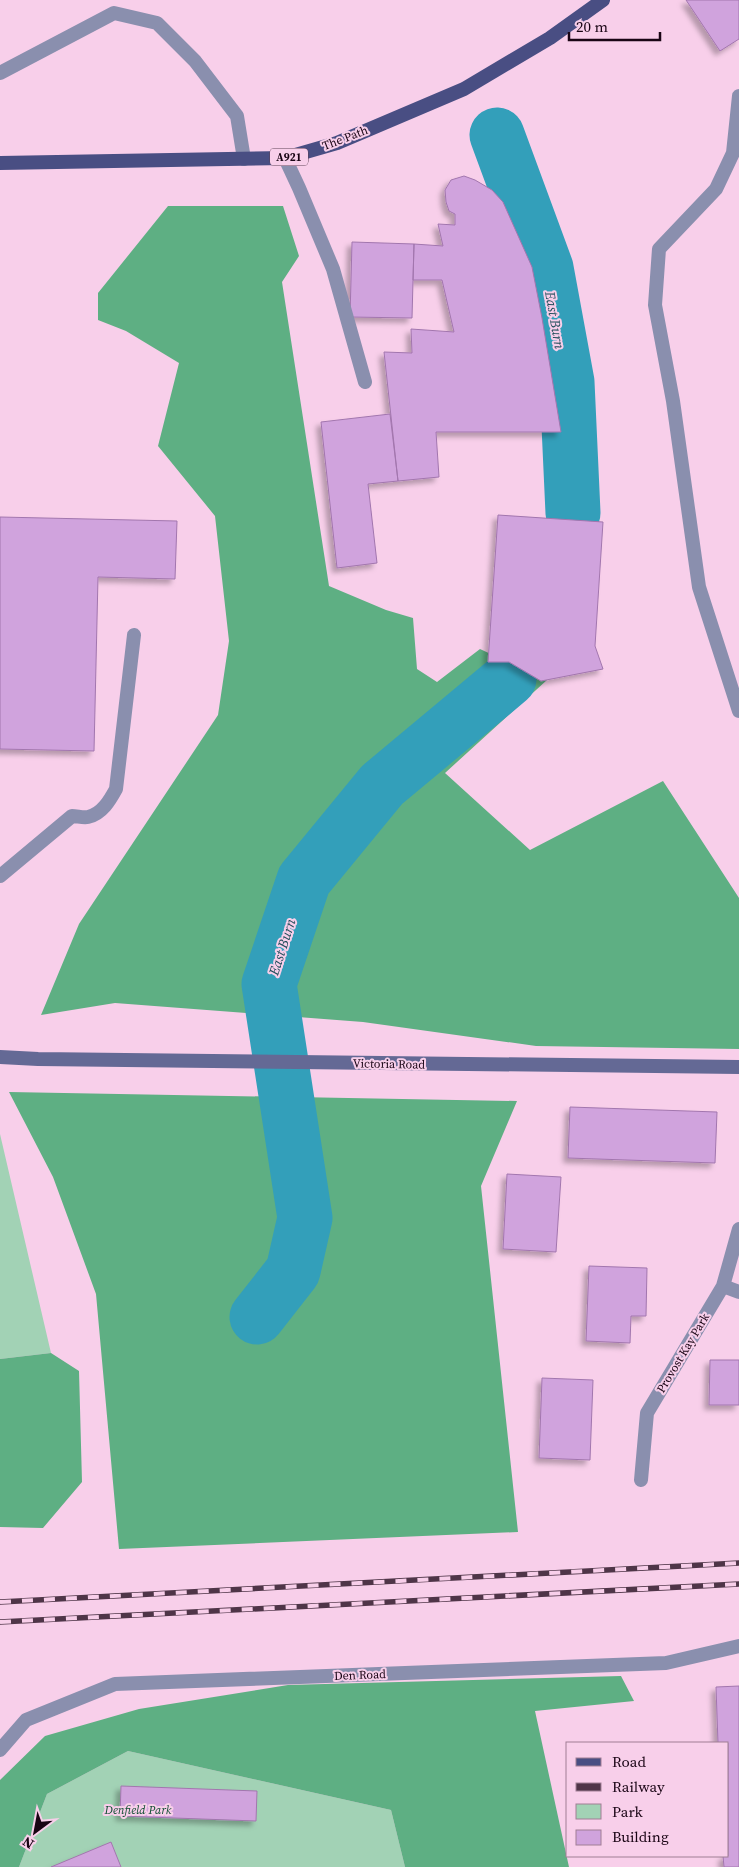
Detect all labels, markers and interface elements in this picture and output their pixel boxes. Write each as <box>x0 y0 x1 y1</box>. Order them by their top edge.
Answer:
scale bar <box>569 10 660 42</box>
text: 20 m <box>576 16 608 37</box>
street label: The Path <box>320 122 370 154</box>
road number: A921 <box>270 148 308 166</box>
water label: East Burn <box>540 289 570 351</box>
water label: East Burn <box>263 916 301 979</box>
street label: Victoria Road <box>353 1055 426 1073</box>
street label: Provost Kay Park <box>653 1310 713 1396</box>
street label: Den Road <box>334 1666 386 1684</box>
legend <box>566 1742 729 1857</box>
text: Road <box>612 1751 646 1772</box>
text: Railway <box>612 1776 665 1797</box>
text: Park <box>612 1801 644 1822</box>
park label: Denfield Park <box>104 1802 172 1818</box>
north arrow <box>10 1807 60 1857</box>
text: Building <box>612 1826 669 1847</box>
text: N <box>18 1832 38 1854</box>

